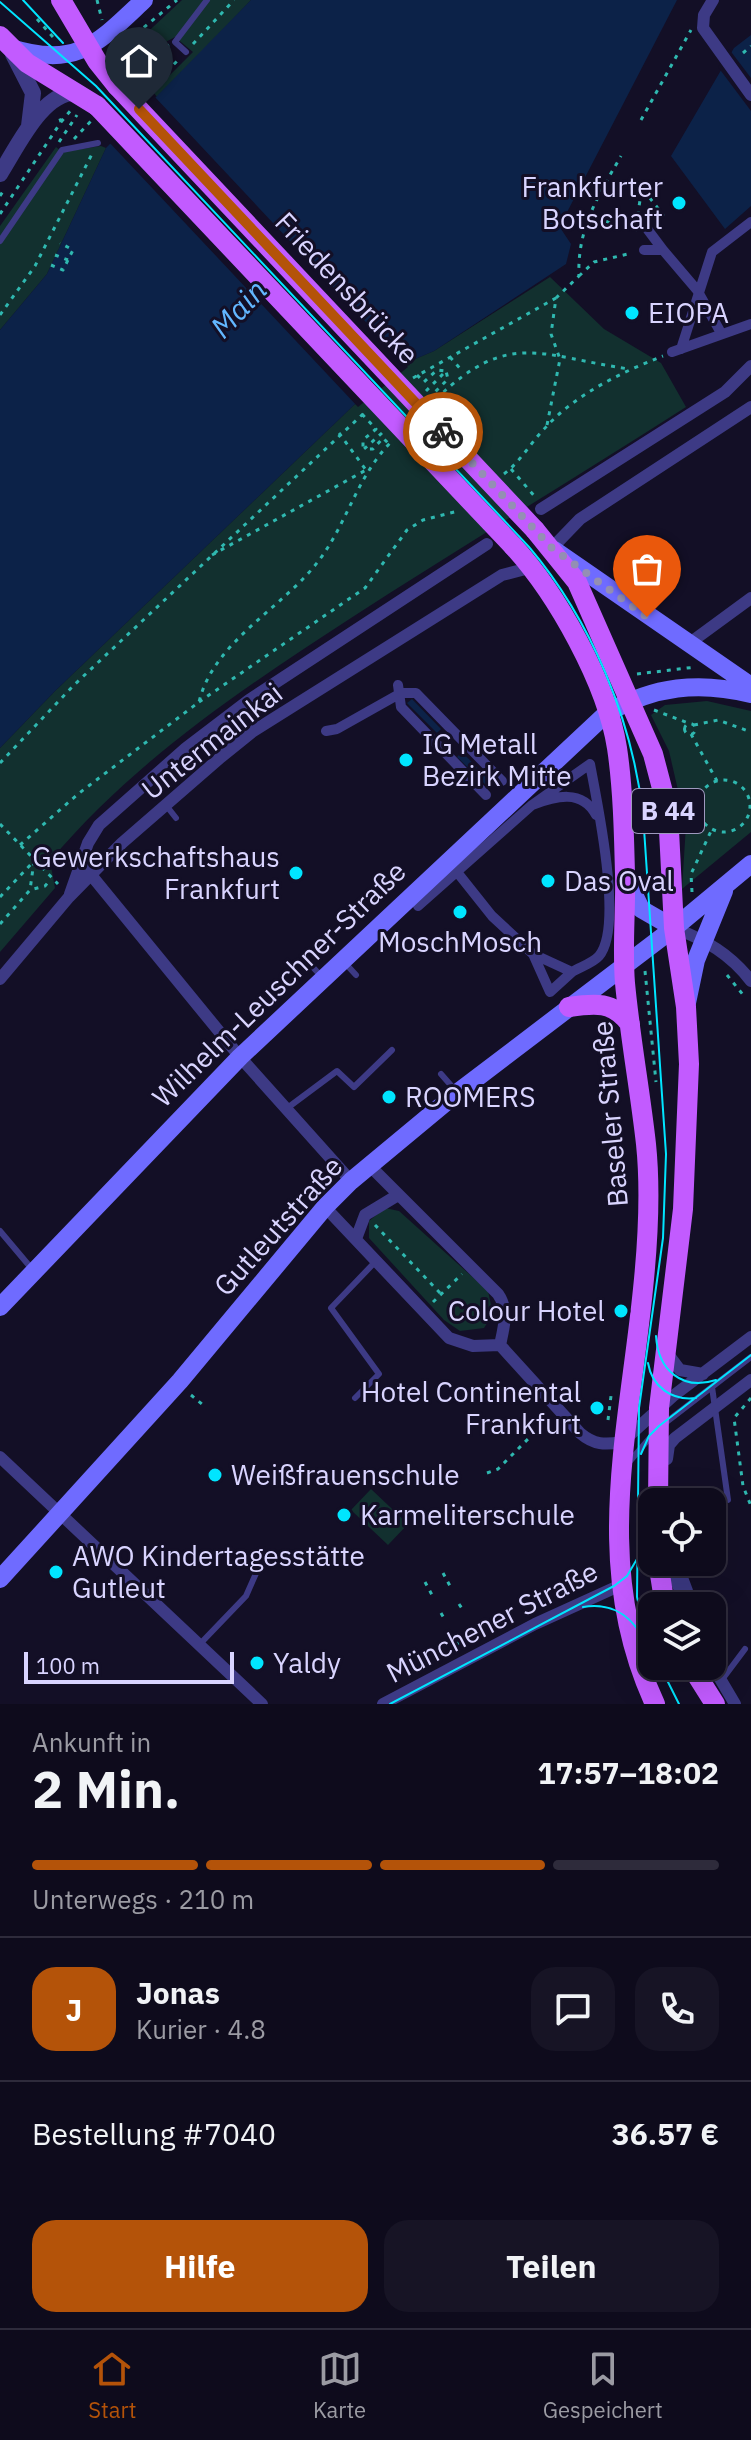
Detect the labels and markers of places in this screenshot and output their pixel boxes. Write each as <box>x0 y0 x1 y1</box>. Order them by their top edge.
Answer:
pin <box>105 27 173 109</box>
place label: Frankfurter Botschaft <box>521 168 663 237</box>
marker: Frankfurter Botschaft <box>670 194 688 212</box>
place label: EIOPA <box>648 294 729 331</box>
marker: EIOPA <box>623 304 641 322</box>
pin <box>613 535 681 617</box>
place label: IG Metall Bezirk Mitte <box>422 725 572 794</box>
marker: IG Metall Bezirk Mitte <box>397 751 415 769</box>
place label: Gewerkschaftshaus Frankfurt <box>32 838 280 907</box>
place label: Das Oval <box>564 862 674 899</box>
marker: Gewerkschaftshaus Frankfurt <box>287 864 305 882</box>
marker: Das Oval <box>539 872 557 890</box>
marker: MoschMosch <box>451 903 469 921</box>
place label: MoschMosch <box>378 923 542 960</box>
place label: ROOMERS <box>405 1078 536 1115</box>
marker: ROOMERS <box>380 1088 398 1106</box>
place label: Colour Hotel <box>448 1292 605 1329</box>
marker: Colour Hotel <box>612 1302 630 1320</box>
place label: Hotel Continental Frankfurt <box>361 1373 581 1442</box>
marker: Hotel Continental Frankfurt <box>588 1399 606 1417</box>
place label: Weißfrauenschule <box>231 1456 460 1493</box>
marker: Weißfrauenschule <box>206 1466 224 1484</box>
place label: Karmeliterschule <box>360 1496 575 1533</box>
marker: Karmeliterschule <box>335 1506 353 1524</box>
place label: AWO Kindertagesstätte Gutleut <box>72 1537 365 1606</box>
marker: AWO Kindertagesstätte Gutleut <box>47 1563 65 1581</box>
place label: Yaldy <box>273 1644 341 1681</box>
marker: Yaldy <box>248 1654 266 1672</box>

